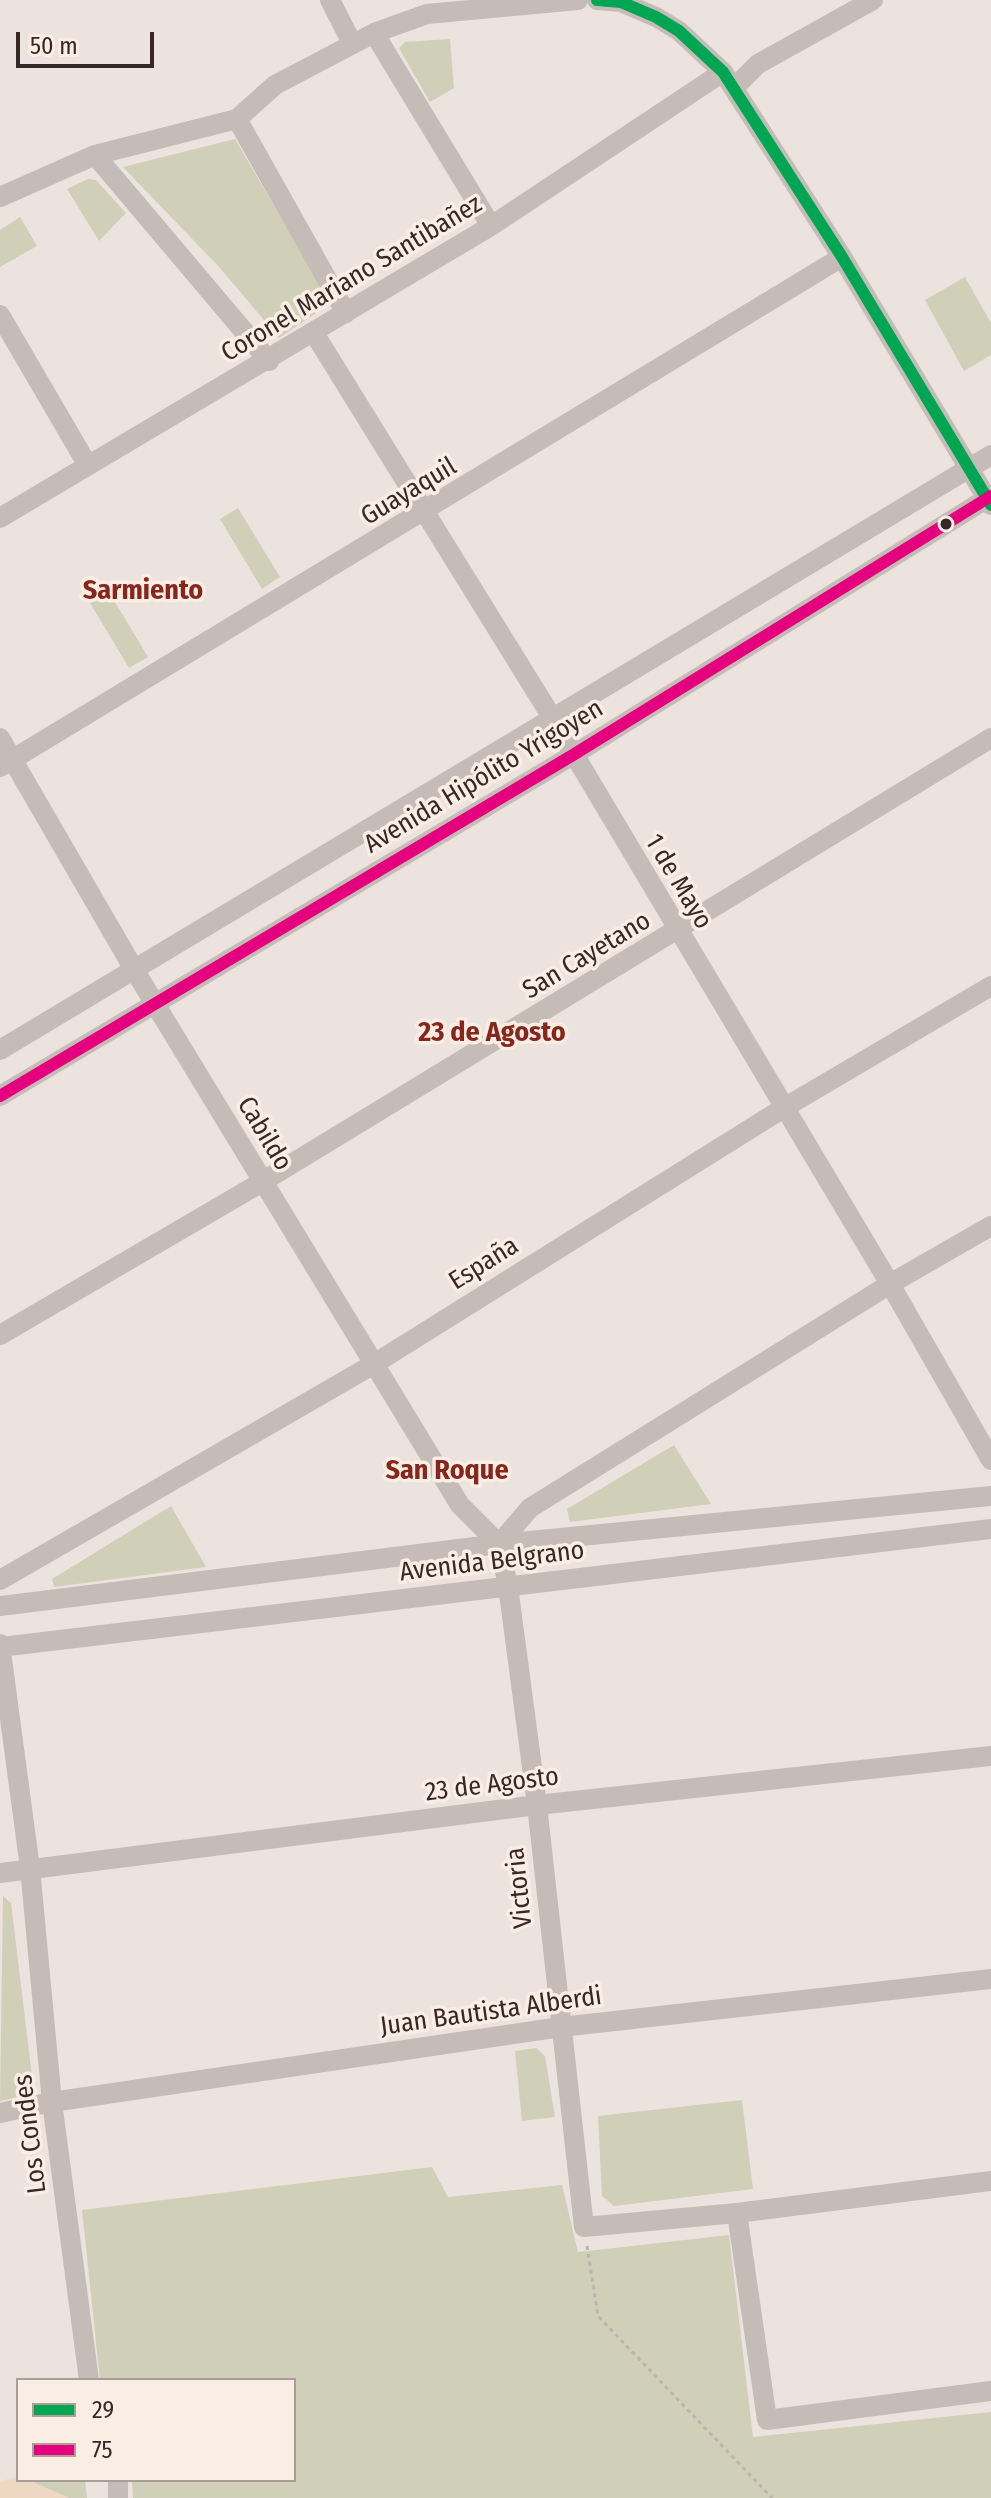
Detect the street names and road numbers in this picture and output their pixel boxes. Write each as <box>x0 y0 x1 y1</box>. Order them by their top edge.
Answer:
street label: Coronel Mariano Santibañez <box>216 189 488 369</box>
street label: Guayaquil <box>356 451 462 533</box>
street label: Avenida Hipólito Yrigoyen <box>359 693 609 861</box>
street label: 1 de Mayo <box>638 829 718 935</box>
street label: San Cayetano <box>517 906 657 1006</box>
street label: Cabildo <box>230 1091 298 1177</box>
street label: España <box>444 1231 524 1297</box>
street label: Avenida Belgrano <box>398 1535 586 1589</box>
street label: 23 de Agosto <box>424 1761 560 1809</box>
street label: Victoria <box>500 1846 540 1930</box>
street label: Juan Bautista Alberdi <box>378 1981 604 2043</box>
street label: Los Condes <box>8 2073 54 2195</box>

